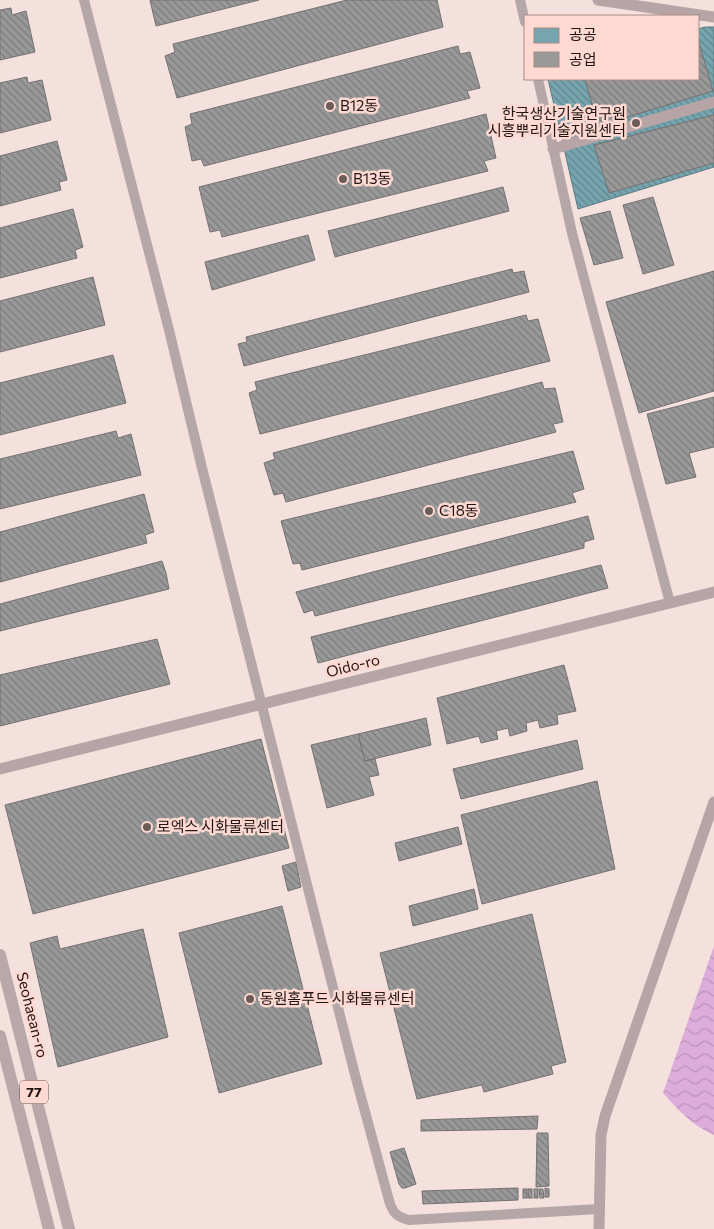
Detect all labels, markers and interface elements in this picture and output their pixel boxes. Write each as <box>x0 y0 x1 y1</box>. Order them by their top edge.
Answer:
legend <box>524 15 699 80</box>
text: 공공 <box>569 25 597 43</box>
text: 공업 <box>569 50 597 68</box>
place label: B12동 <box>340 96 378 114</box>
marker: B12동 <box>324 100 336 112</box>
place label: 한국생산기술연구원 시흥뿌리기술지원센터 <box>488 104 626 139</box>
marker: 한국생산기술연구원 시흥뿌리기술지원센터 <box>630 117 642 129</box>
place label: B13동 <box>353 169 391 187</box>
marker: B13동 <box>337 173 349 185</box>
place label: C18동 <box>439 501 479 519</box>
marker: C18동 <box>423 505 435 517</box>
street label: Oido-ro <box>324 650 382 680</box>
place label: 로엑스 시화물류센터 <box>157 817 284 835</box>
marker: 로엑스 시화물류센터 <box>141 821 153 833</box>
street label: Seohaean-ro <box>14 970 52 1059</box>
place label: 동원홈푸드 시화물류센터 <box>260 989 415 1007</box>
marker: 동원홈푸드 시화물류센터 <box>244 993 256 1005</box>
road number: 77 <box>20 1080 48 1104</box>

